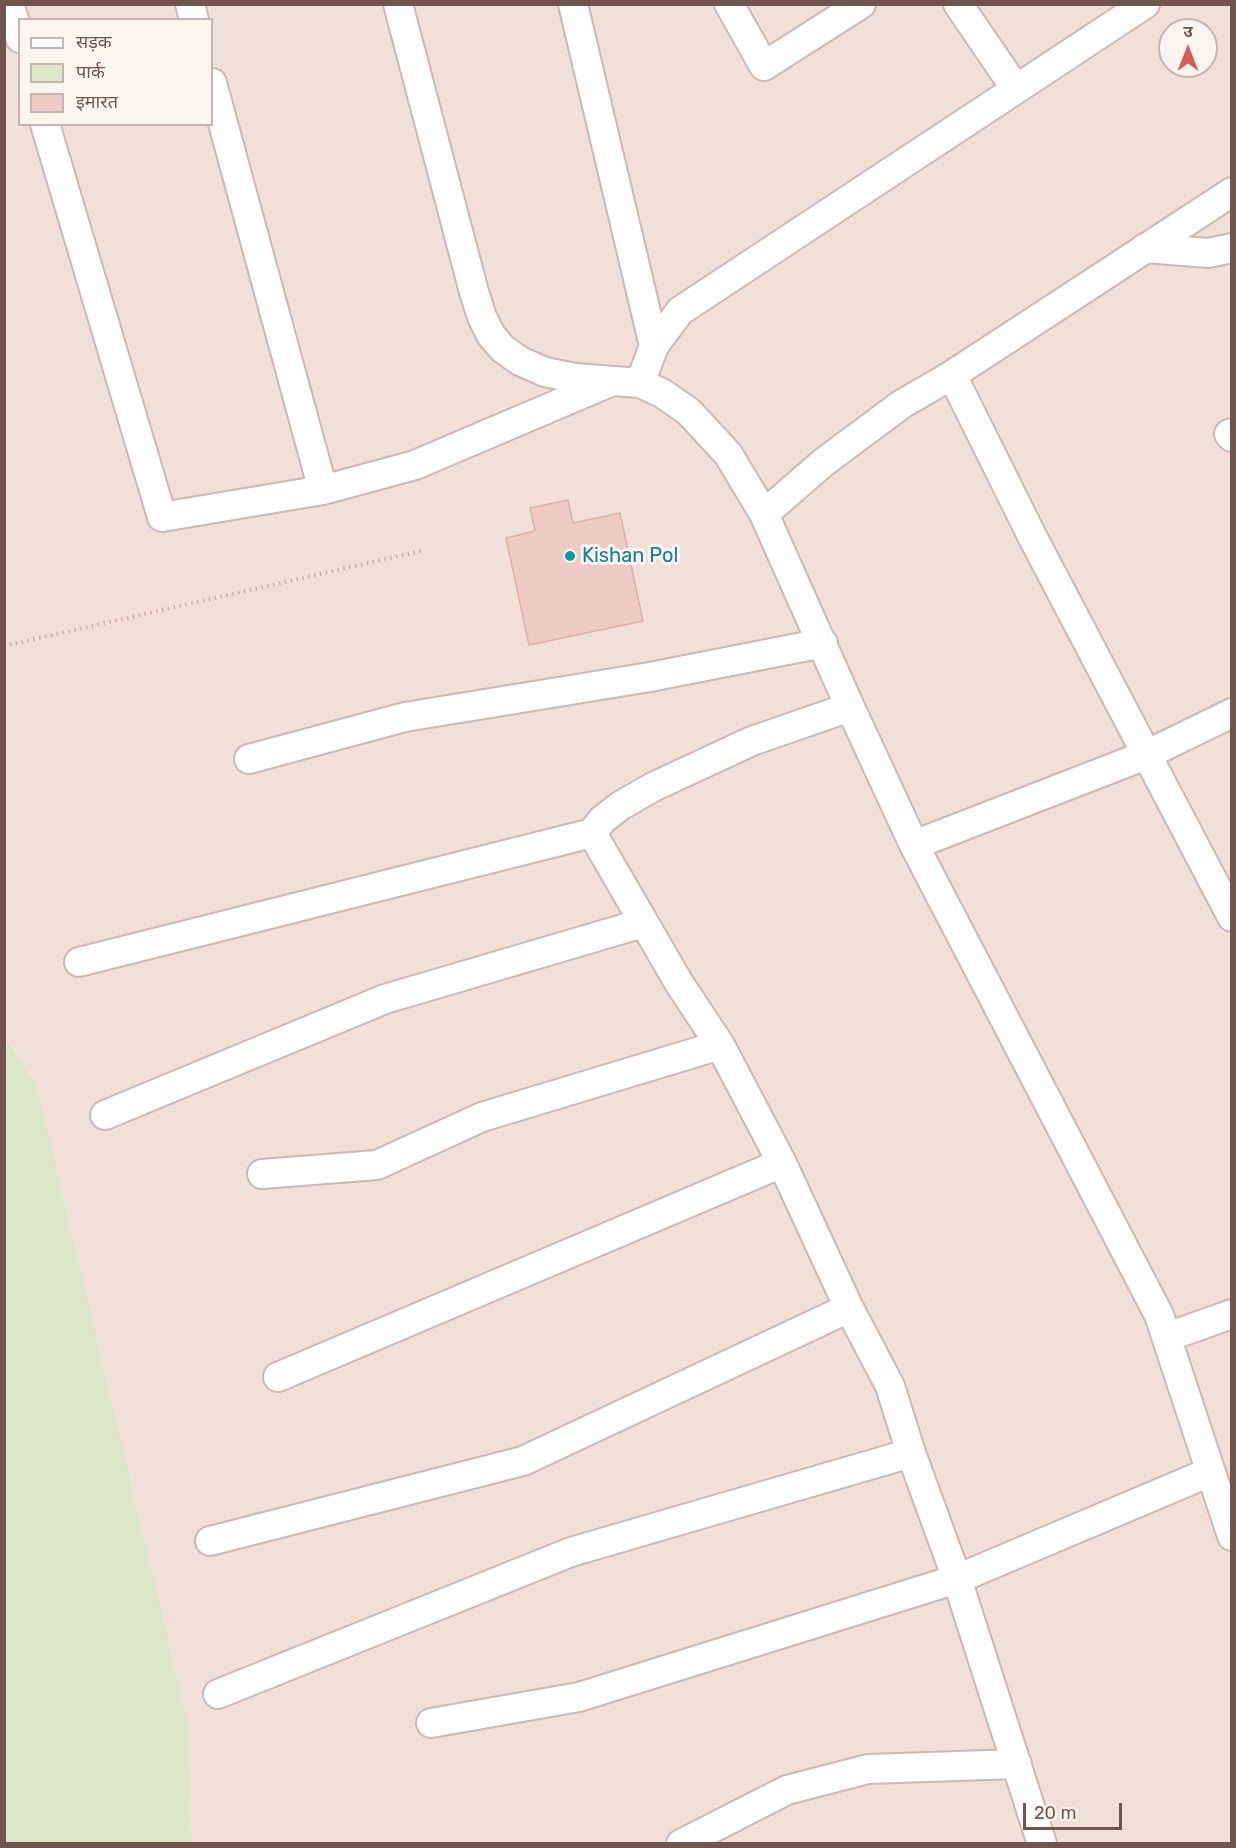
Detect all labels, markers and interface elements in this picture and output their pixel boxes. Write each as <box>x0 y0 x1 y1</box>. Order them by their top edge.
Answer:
legend <box>18 18 213 126</box>
north arrow <box>1158 18 1218 78</box>
text: उ <box>1183 22 1193 41</box>
text: सड़क <box>76 31 112 53</box>
text: पार्क <box>76 61 105 83</box>
text: इमारत <box>76 91 118 113</box>
place label: Kishan Pol <box>582 544 678 568</box>
marker: Kishan Pol <box>563 549 577 563</box>
scale bar <box>1026 1791 1125 1829</box>
text: 20 m <box>1034 1802 1076 1824</box>

